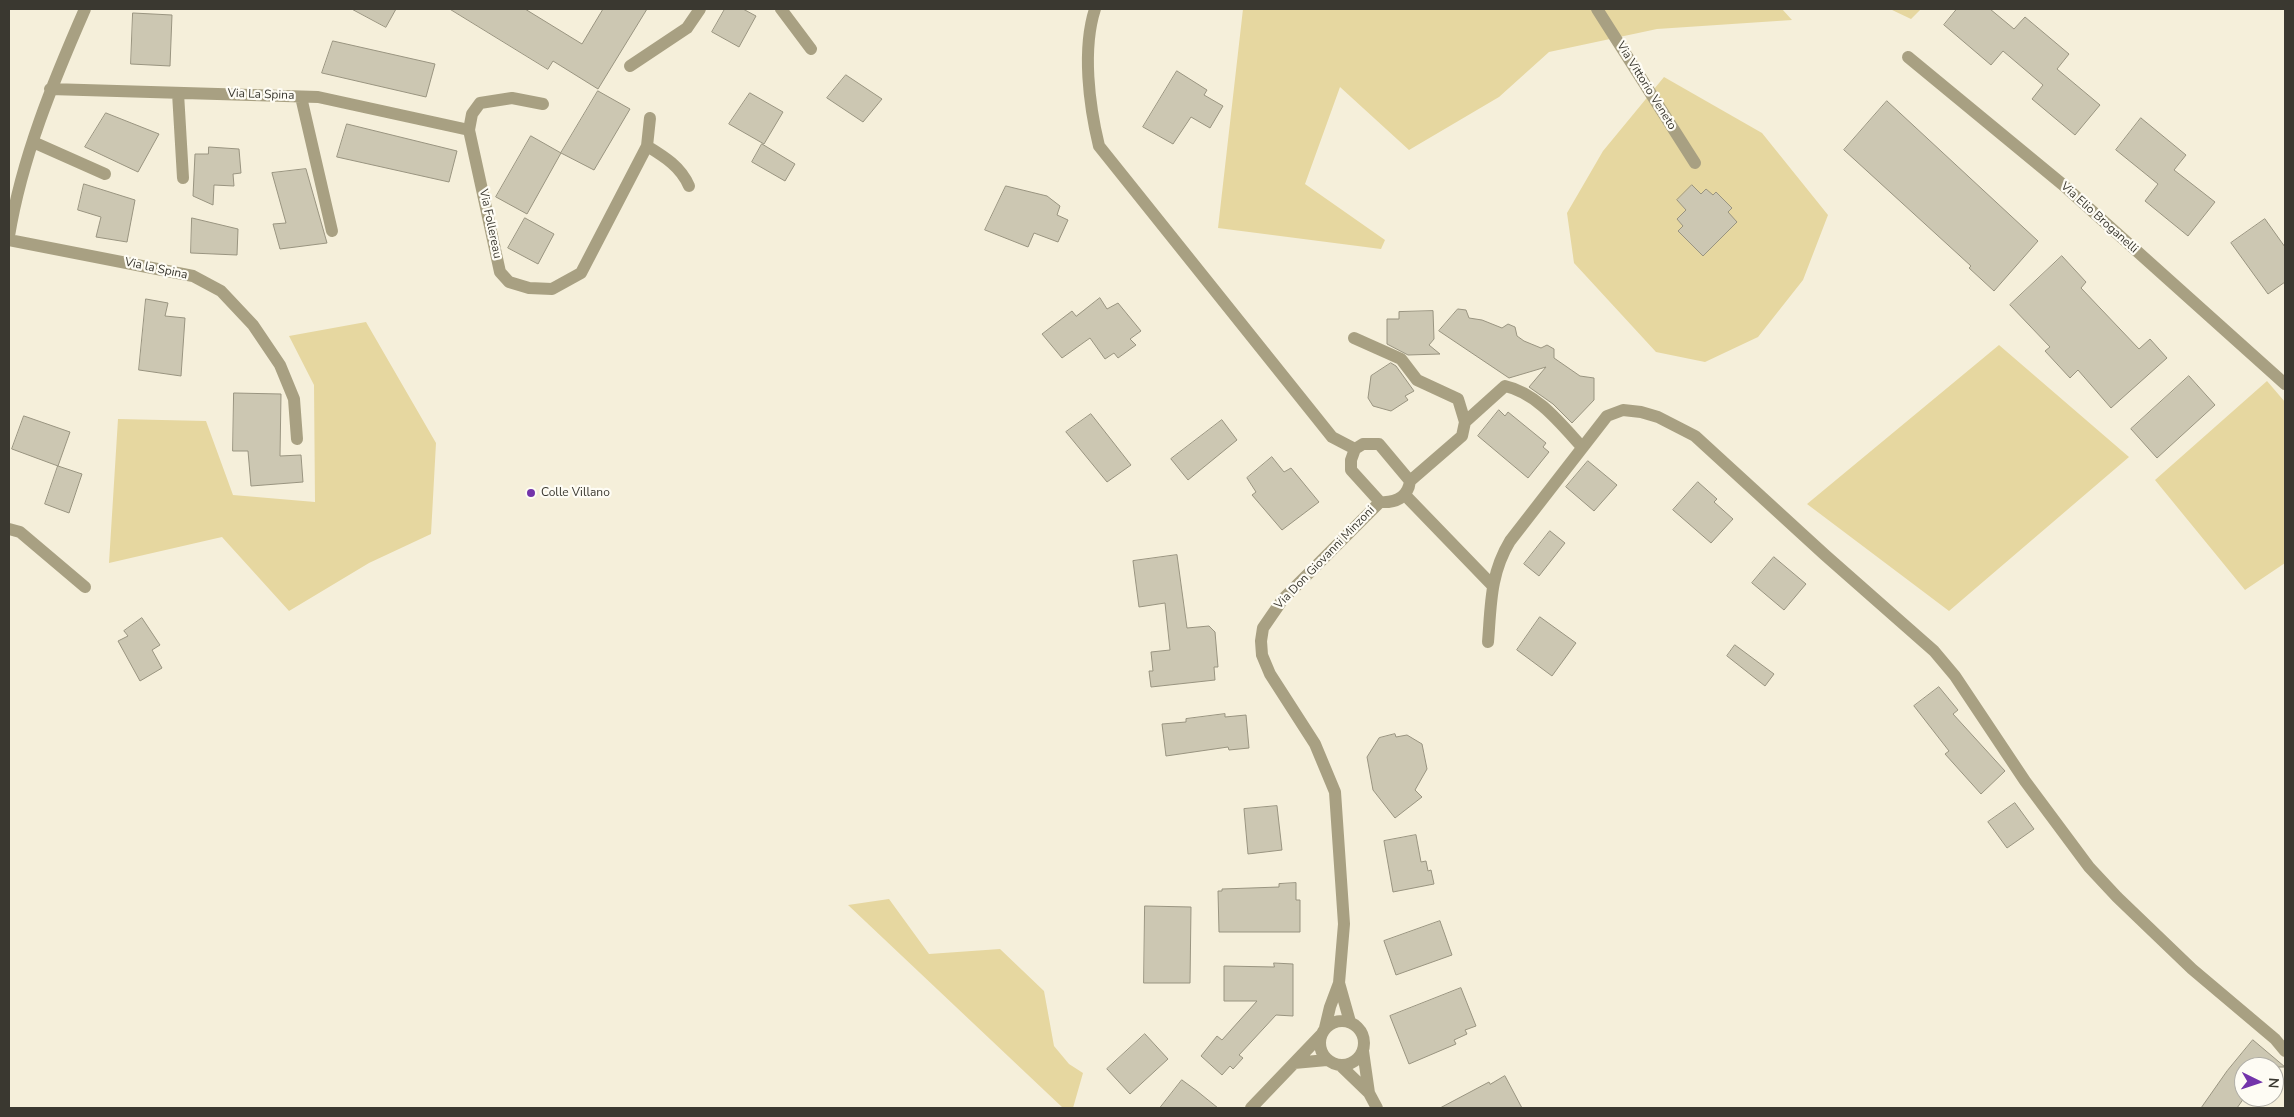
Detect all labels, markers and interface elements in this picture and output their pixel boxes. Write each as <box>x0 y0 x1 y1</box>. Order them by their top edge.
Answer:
street label: Via Vittorio Veneto <box>1613 39 1679 133</box>
street label: Via La Spina <box>227 87 295 103</box>
street label: Via Elio Broganelli <box>2057 180 2141 256</box>
street label: Via Follereau <box>476 188 504 260</box>
street label: Via la Spina <box>123 255 189 283</box>
place label: Colle Villano <box>541 486 610 500</box>
marker: Colle Villano <box>525 487 537 499</box>
street label: Via Don Giovanni Minzoni <box>1272 504 1378 612</box>
north arrow <box>2234 1057 2284 1107</box>
text: N <box>2264 1077 2283 1089</box>

